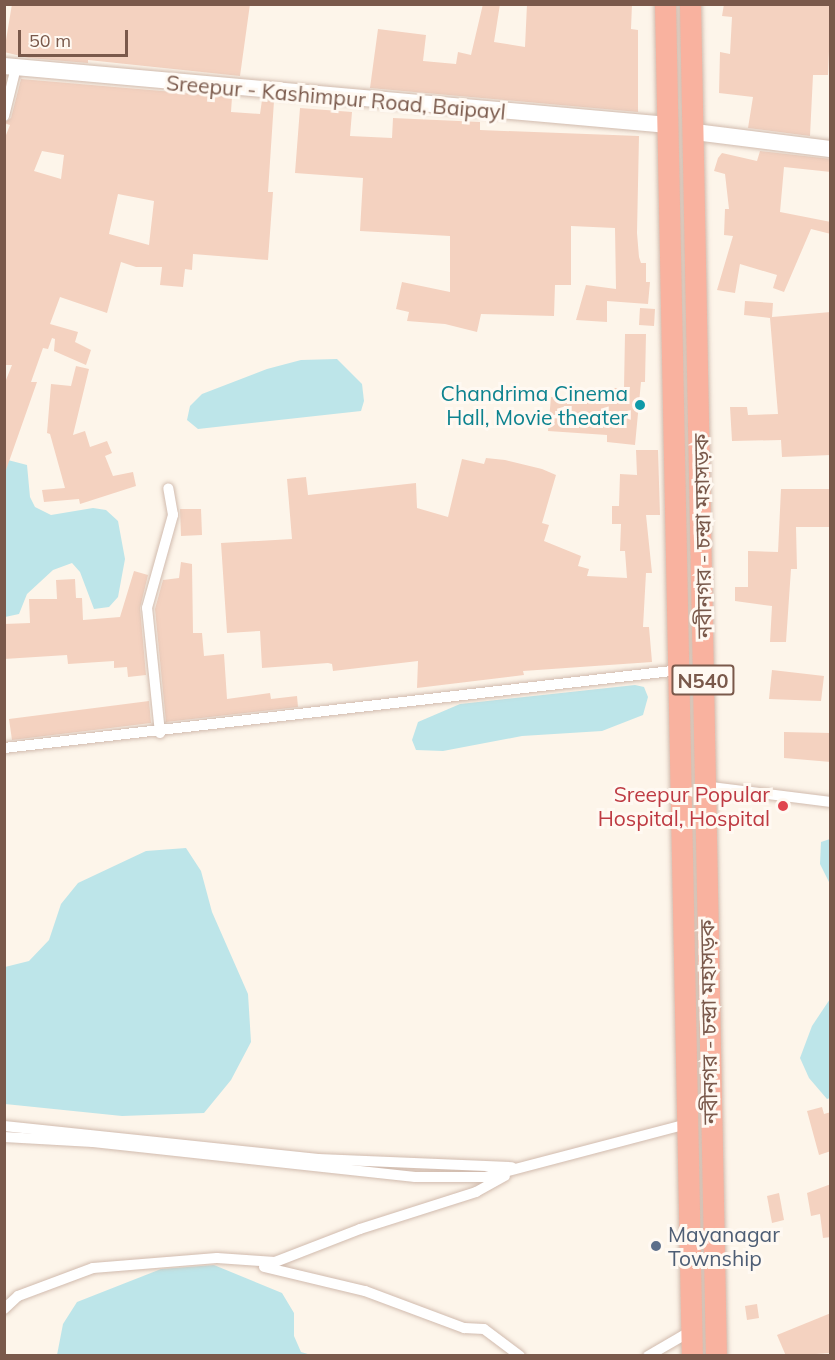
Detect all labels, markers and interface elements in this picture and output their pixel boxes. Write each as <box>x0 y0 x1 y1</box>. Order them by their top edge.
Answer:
scale bar <box>21 18 130 56</box>
text: 50 m <box>29 29 71 52</box>
street label: Sreepur - Kashimpur Road, Baipayl <box>165 70 507 124</box>
place label: Chandrima Cinema Hall, Movie theater <box>441 380 628 430</box>
marker: Chandrima Cinema Hall, Movie theater <box>633 398 647 412</box>
street label: নবীনগর - চন্দ্রা মহাসড়ক <box>688 433 716 639</box>
road number: N540 <box>670 663 736 697</box>
place label: Sreepur Popular Hospital, Hospital <box>598 781 770 831</box>
marker: Sreepur Popular Hospital, Hospital <box>774 797 792 815</box>
street label: নবীনগর - চন্দ্রা মহাসড়ক <box>694 919 722 1125</box>
place label: Mayanagar Township <box>668 1221 780 1271</box>
marker: Mayanagar Township <box>649 1239 663 1253</box>

